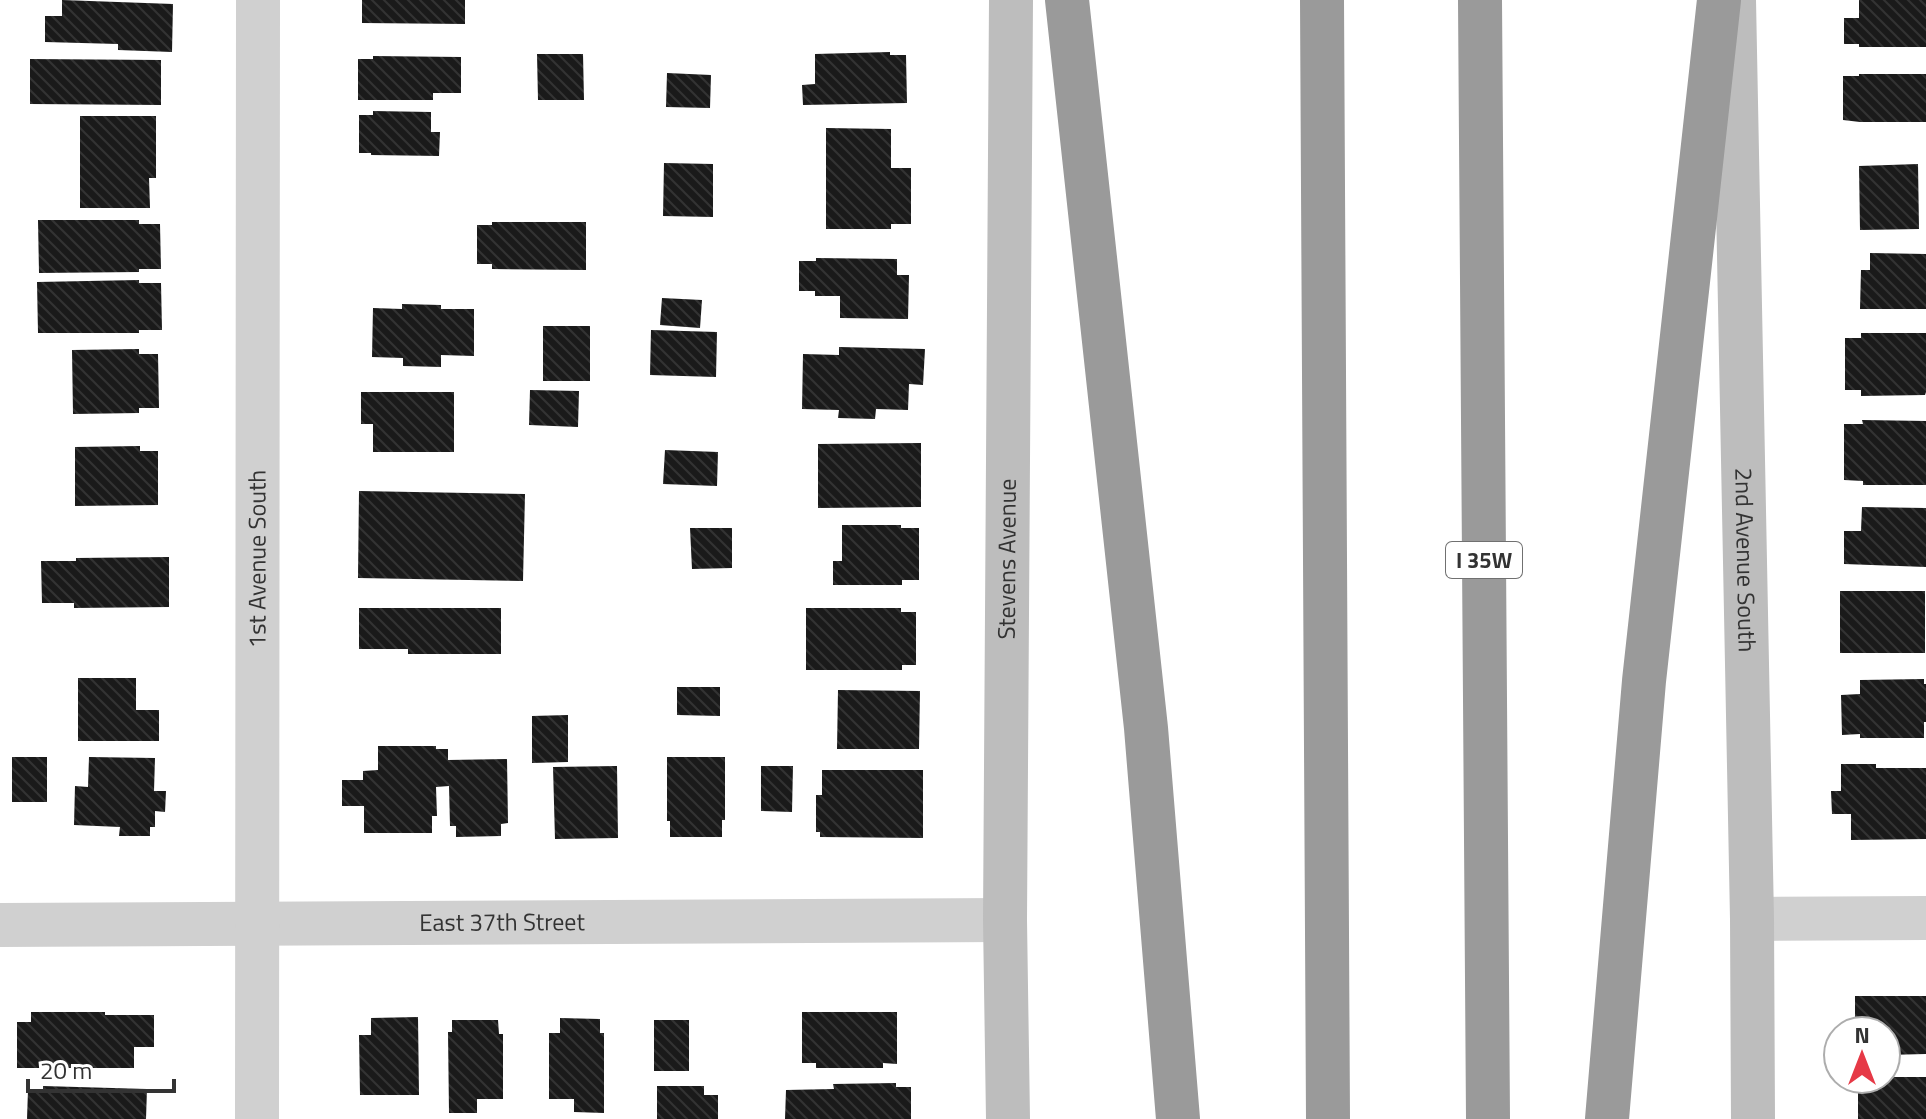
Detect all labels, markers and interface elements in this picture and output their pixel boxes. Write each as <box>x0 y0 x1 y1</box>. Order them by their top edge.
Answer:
street label: 2nd Avenue South <box>1726 467 1766 652</box>
street label: 1st Avenue South <box>238 470 275 648</box>
street label: Stevens Avenue <box>988 478 1025 640</box>
road number: I 35W <box>1446 542 1522 578</box>
street label: East 37th Street <box>419 903 585 940</box>
north arrow <box>1822 1015 1902 1095</box>
text: N <box>1854 1018 1870 1052</box>
scale bar <box>28 1043 174 1093</box>
text: 20 m <box>40 1052 92 1088</box>

